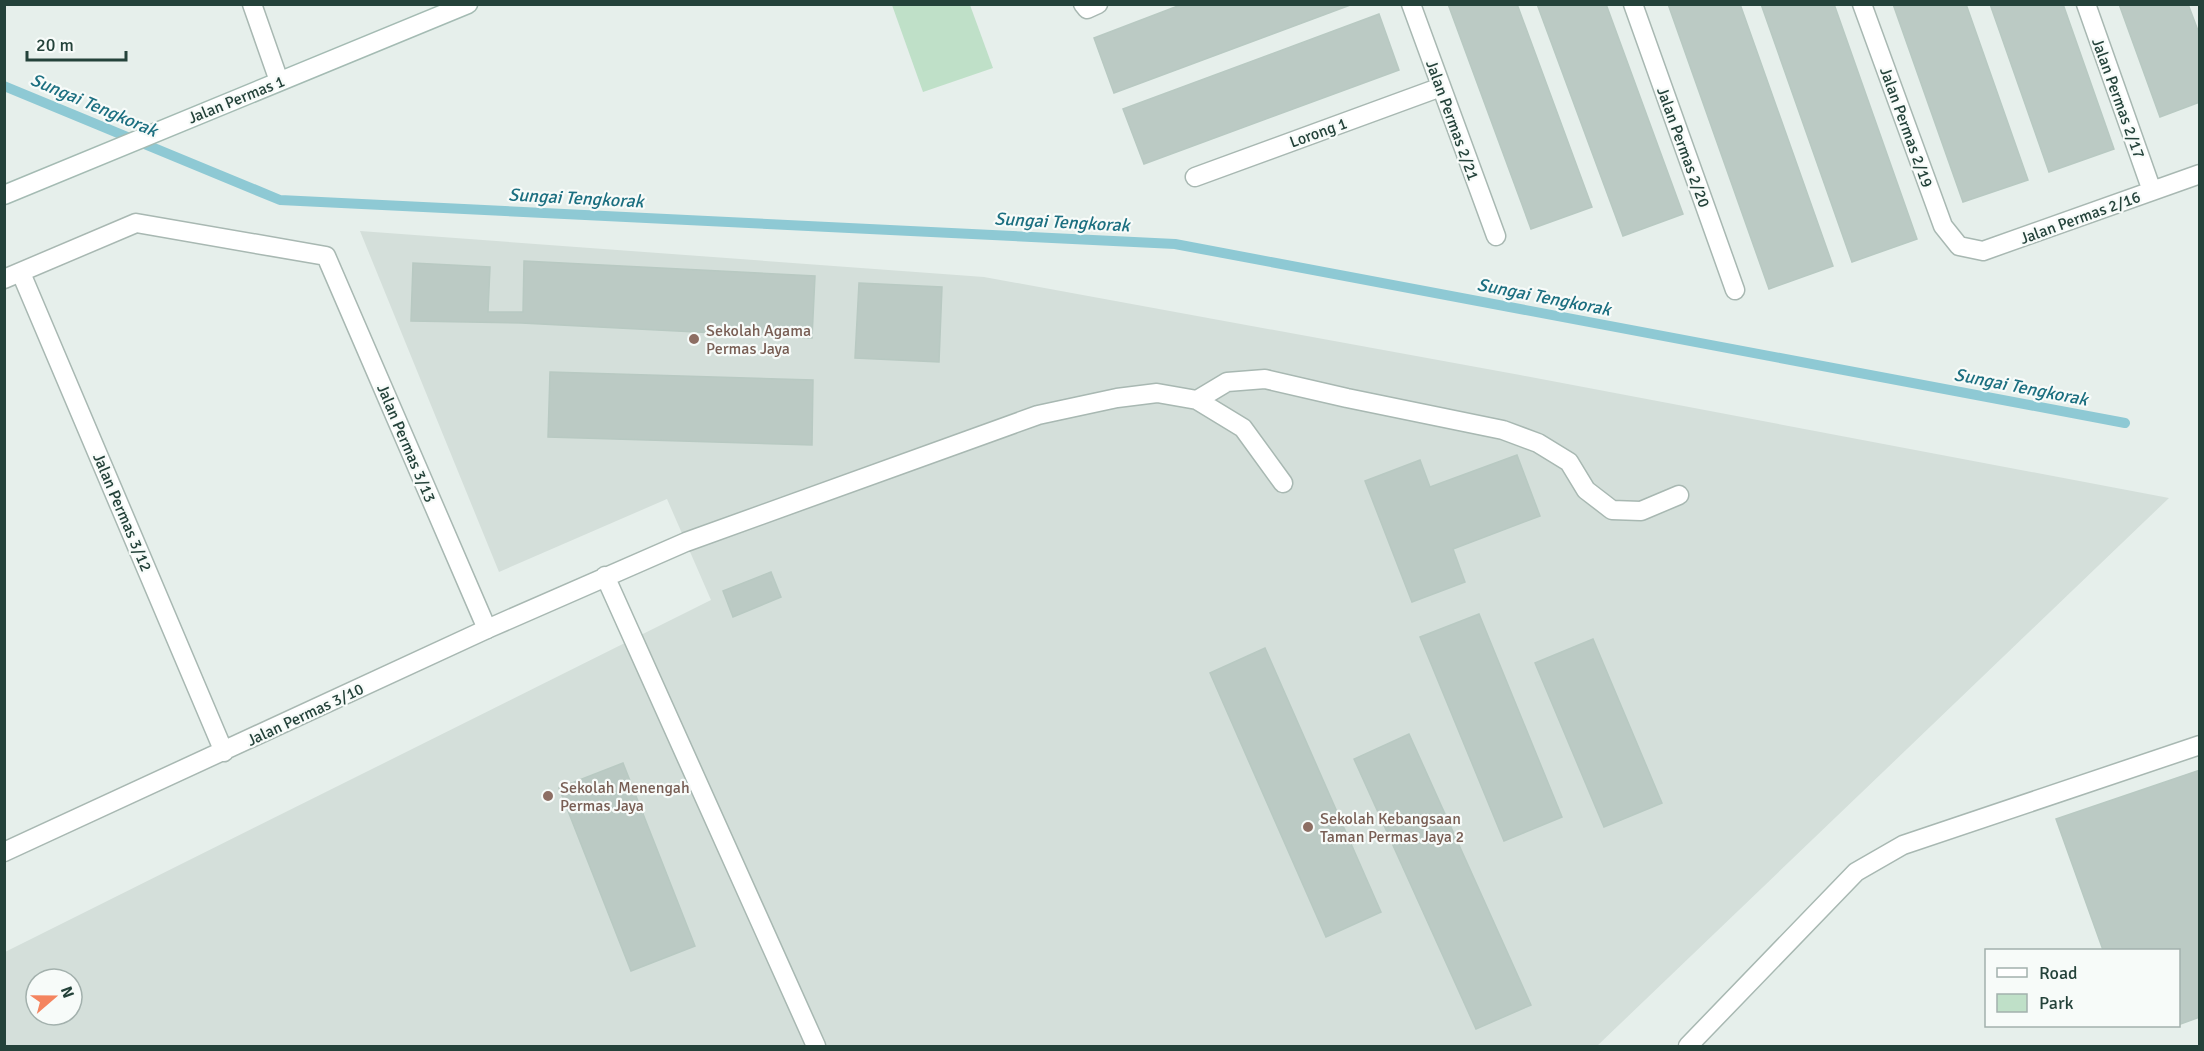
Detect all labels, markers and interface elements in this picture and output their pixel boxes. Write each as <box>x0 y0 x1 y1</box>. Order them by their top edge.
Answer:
scale bar <box>27 24 126 62</box>
text: 20 m <box>36 34 74 56</box>
street label: Jalan Permas 2/17 <box>2087 35 2149 161</box>
street label: Jalan Permas 2/21 <box>1421 57 1483 183</box>
street label: Jalan Permas 2/19 <box>1875 64 1937 190</box>
water label: Sungai Tengkorak <box>27 68 162 142</box>
street label: Jalan Permas 1 <box>185 71 288 128</box>
street label: Jalan Permas 2/20 <box>1652 84 1714 210</box>
street label: Lorong 1 <box>1287 113 1350 153</box>
water label: Sungai Tengkorak <box>508 183 646 213</box>
street label: Jalan Permas 2/16 <box>2017 187 2143 249</box>
water label: Sungai Tengkorak <box>994 207 1132 237</box>
water label: Sungai Tengkorak <box>1475 273 1615 321</box>
place label: Sekolah Agama Permas Jaya <box>706 321 811 359</box>
marker: Sekolah Agama Permas Jaya <box>687 332 701 346</box>
water label: Sungai Tengkorak <box>1952 363 2092 411</box>
street label: Jalan Permas 3/13 <box>372 381 440 506</box>
street label: Jalan Permas 3/12 <box>88 450 156 575</box>
street label: Jalan Permas 3/10 <box>244 679 367 751</box>
place label: Sekolah Menengah Permas Jaya <box>560 778 690 816</box>
marker: Sekolah Menengah Permas Jaya <box>541 789 555 803</box>
place label: Sekolah Kebangsaan Taman Permas Jaya 2 <box>1320 809 1464 847</box>
marker: Sekolah Kebangsaan Taman Permas Jaya 2 <box>1301 820 1315 834</box>
legend <box>1985 949 2180 1027</box>
text: Road <box>2039 962 2078 984</box>
north arrow <box>24 967 84 1027</box>
text: N <box>56 984 78 1001</box>
text: Park <box>2039 992 2074 1014</box>

